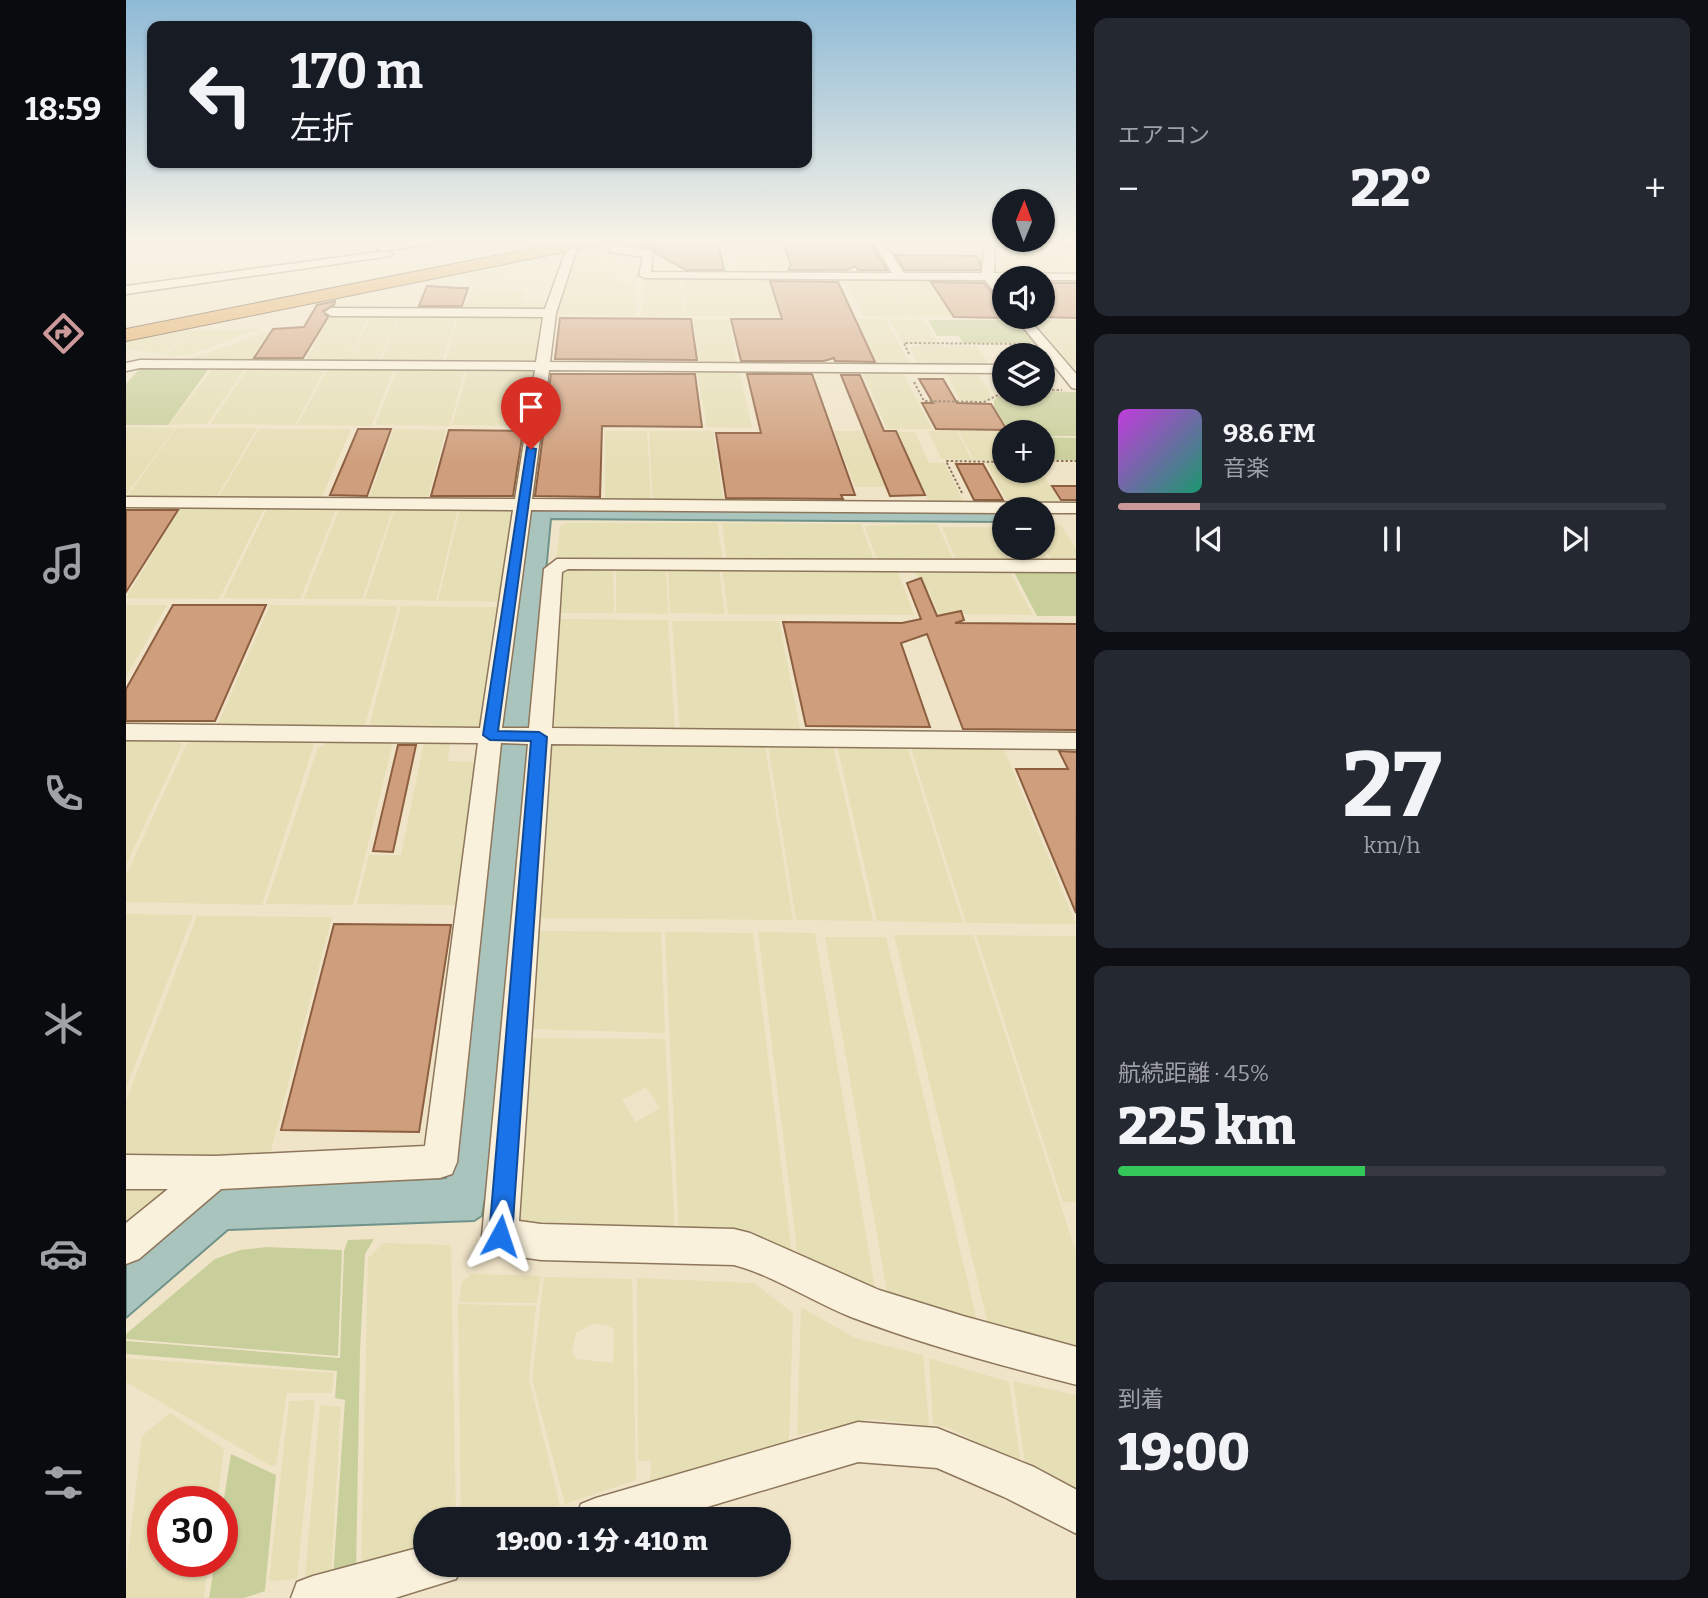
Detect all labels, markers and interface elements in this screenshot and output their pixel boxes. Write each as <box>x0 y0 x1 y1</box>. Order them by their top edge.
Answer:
text: 170 m <box>290 42 423 101</box>
icon: left <box>175 49 266 140</box>
text: 18:59 <box>25 90 101 128</box>
text: 左折 <box>290 109 354 147</box>
text: エアコン <box>1118 121 1210 149</box>
text: 22° <box>1350 157 1433 220</box>
text: − <box>1118 166 1139 212</box>
text: + <box>1644 166 1666 212</box>
north arrow <box>992 189 1055 252</box>
map controls <box>992 189 1055 560</box>
button: sound <box>992 266 1055 329</box>
icon: directions <box>39 309 88 358</box>
button: layers <box>992 343 1055 406</box>
pin <box>501 377 561 449</box>
icon: arrive <box>512 388 550 426</box>
text: 98.6 FM <box>1223 418 1315 449</box>
button: + <box>992 420 1055 483</box>
text: 音楽 <box>1223 454 1269 482</box>
button: − <box>992 497 1055 560</box>
icon: previous <box>1190 520 1228 558</box>
icon: pause <box>1373 520 1411 558</box>
icon: next <box>1556 520 1594 558</box>
icon: music <box>39 539 88 588</box>
text: 27 <box>1342 731 1442 840</box>
icon: phone <box>39 769 88 818</box>
text: km/h <box>1364 831 1420 859</box>
icon: climate <box>39 999 88 1048</box>
text: 航続距離 · 45% <box>1118 1059 1269 1087</box>
text: 225 km <box>1118 1095 1296 1158</box>
position arrow <box>463 1199 537 1273</box>
icon: car <box>39 1229 88 1278</box>
text: 到着 <box>1118 1385 1164 1413</box>
text: 19:00 <box>1118 1421 1250 1484</box>
icon: filters <box>39 1458 88 1507</box>
speed limit sign: 30 <box>147 1486 238 1577</box>
text: 19:00 · 1 分 · 410 m <box>496 1526 708 1557</box>

